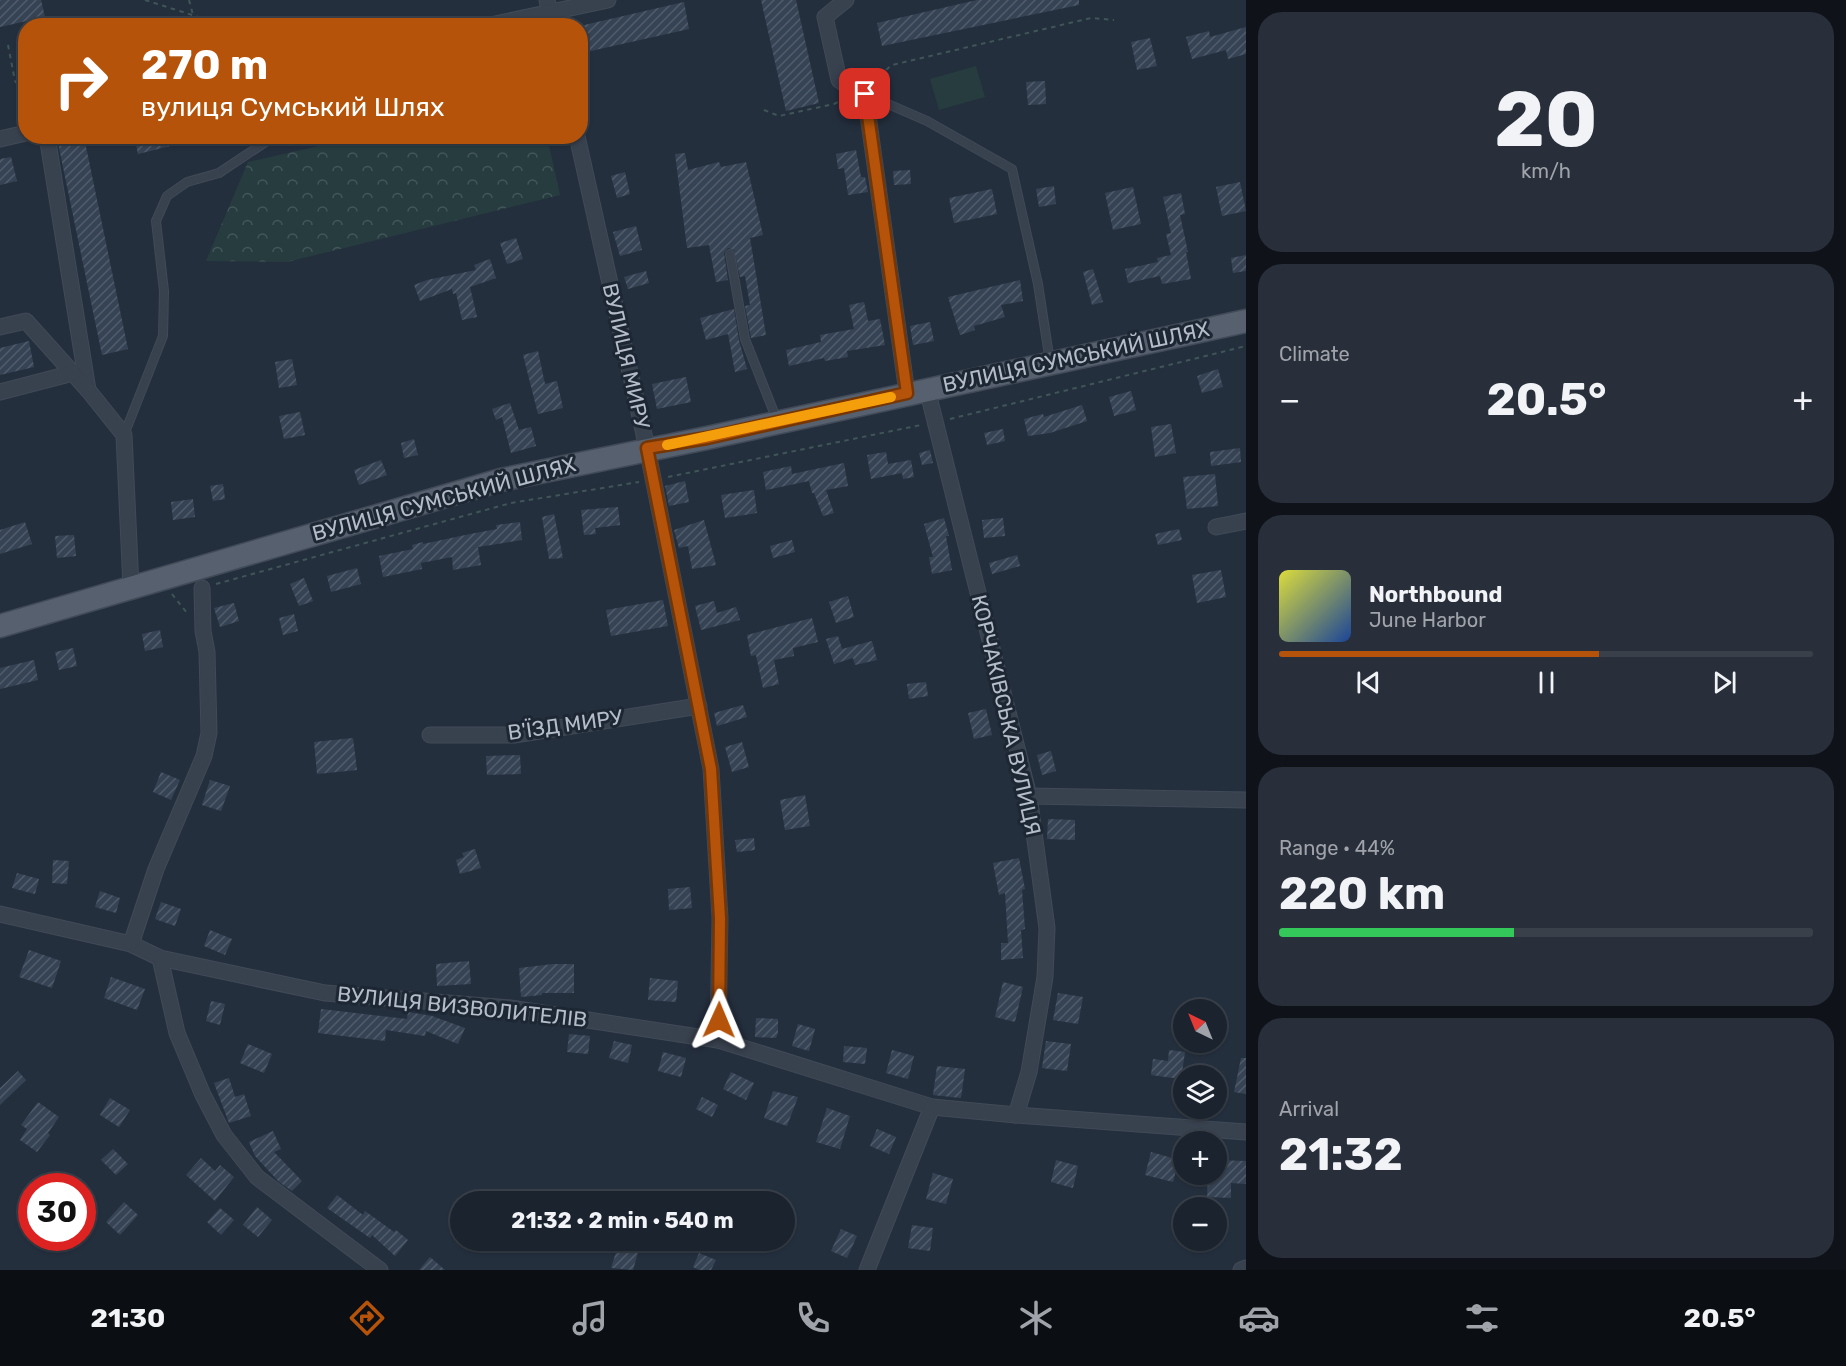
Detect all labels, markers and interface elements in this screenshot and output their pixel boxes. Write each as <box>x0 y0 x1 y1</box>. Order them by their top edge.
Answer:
text: 270 m <box>141 40 268 90</box>
icon: right <box>42 42 120 120</box>
pin <box>839 68 890 119</box>
text: 20 <box>1494 73 1598 166</box>
icon: arrive <box>848 77 881 110</box>
text: вулиця Сумський Шлях <box>141 91 445 123</box>
text: km/h <box>1521 159 1571 183</box>
street label: ВУЛИЦЯ МИРУ <box>598 281 656 432</box>
street label: ВУЛИЦЯ СУМСЬКИЙ ШЛЯХ <box>940 316 1212 397</box>
text: Climate <box>1279 342 1350 366</box>
text: 20.5° <box>1487 373 1606 426</box>
text: − <box>1279 380 1300 419</box>
text: + <box>1792 380 1813 419</box>
street label: ВУЛИЦЯ СУМСЬКИЙ ШЛЯХ <box>309 451 579 546</box>
text: Northbound <box>1369 581 1502 608</box>
street label: КОРЧАКІВСЬКА ВУЛИЦЯ <box>967 592 1046 838</box>
text: June Harbor <box>1369 608 1486 632</box>
icon: previous <box>1352 666 1385 699</box>
icon: pause <box>1530 666 1563 699</box>
icon: next <box>1708 666 1741 699</box>
street label: В'ЇЗД МИРУ <box>506 704 624 745</box>
text: Range · 44% <box>1279 836 1395 860</box>
text: 220 km <box>1279 867 1445 920</box>
street label: ВУЛИЦЯ ВИЗВОЛИТЕЛІВ <box>336 981 588 1032</box>
position arrow <box>687 988 751 1052</box>
north arrow <box>1173 999 1227 1053</box>
map controls <box>1173 999 1227 1251</box>
button: layers <box>1173 1065 1227 1119</box>
text: Arrival <box>1279 1097 1339 1121</box>
text: 21:32 <box>1279 1128 1403 1181</box>
button: + <box>1173 1131 1227 1185</box>
speed limit sign: 30 <box>18 1173 96 1251</box>
button: − <box>1173 1197 1227 1251</box>
text: 21:32 · 2 min · 540 m <box>511 1207 734 1234</box>
icon: directions <box>346 1297 388 1339</box>
icon: music <box>569 1297 611 1339</box>
icon: phone <box>792 1297 834 1339</box>
icon: climate <box>1015 1297 1057 1339</box>
icon: car <box>1238 1297 1280 1339</box>
icon: filters <box>1461 1297 1503 1339</box>
text: 21:30 <box>90 1302 165 1334</box>
text: 20.5° <box>1684 1302 1756 1334</box>

